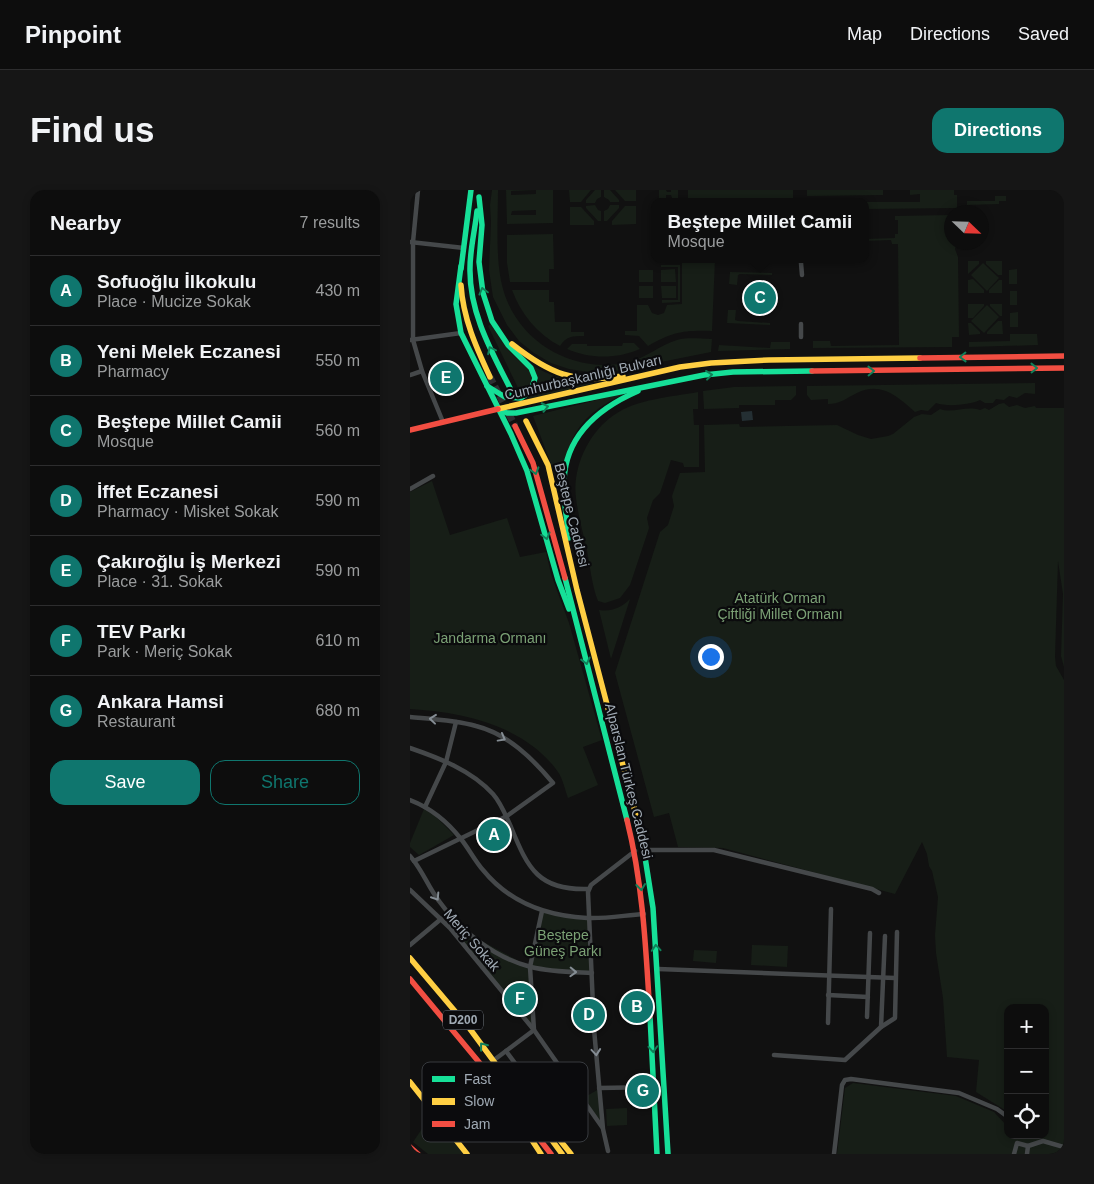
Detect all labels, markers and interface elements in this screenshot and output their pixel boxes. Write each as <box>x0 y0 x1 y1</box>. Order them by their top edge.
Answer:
text: Pinpoint <box>25 21 121 48</box>
text: Map <box>847 24 882 44</box>
text: Directions <box>910 24 990 44</box>
text: Saved <box>1018 24 1069 44</box>
button: Directions <box>932 108 1064 153</box>
text: Find us <box>30 110 154 149</box>
popup <box>651 198 869 263</box>
north arrow <box>944 205 989 250</box>
text: Nearby <box>50 211 121 234</box>
text: Beştepe Millet Camii <box>668 211 852 232</box>
text: 7 results <box>300 214 360 231</box>
text: Mosque <box>668 233 725 250</box>
text: Sofuoğlu İlkokulu <box>97 271 256 292</box>
pin: C <box>744 279 776 317</box>
text: A <box>60 282 72 299</box>
text: 430 m <box>316 282 360 299</box>
one-way arrow <box>478 287 489 296</box>
text: Place · Mucize Sokak <box>97 293 251 310</box>
text: Yeni Melek Eczanesi <box>97 341 281 362</box>
one-way arrow <box>487 346 497 355</box>
street label: Cumhurbaşkanlığı Bulvarı <box>503 351 663 403</box>
text: B <box>60 352 72 369</box>
text: 550 m <box>316 352 360 369</box>
one-way arrow <box>959 352 966 362</box>
pin: E <box>430 359 462 397</box>
text: Pharmacy <box>97 363 169 380</box>
one-way arrow <box>1030 363 1038 373</box>
one-way arrow <box>867 365 875 376</box>
one-way arrow <box>705 370 713 381</box>
one-way arrow <box>541 402 549 412</box>
text: Beştepe Millet Camii <box>97 411 282 432</box>
text: C <box>60 422 72 439</box>
text: 560 m <box>316 422 360 439</box>
text: Mosque <box>97 433 154 450</box>
street label: Beştepe Caddesi <box>551 461 593 569</box>
one-way arrow <box>529 466 539 474</box>
text: İffet Eczanesi <box>97 481 218 502</box>
text: D <box>60 492 72 509</box>
text: 590 m <box>316 492 360 509</box>
text: Pharmacy · Misket Sokak <box>97 503 278 520</box>
one-way arrow <box>540 532 551 541</box>
text: Çakıroğlu İş Merkezi <box>97 551 281 572</box>
text: E <box>61 562 71 579</box>
text: 590 m <box>316 562 360 579</box>
text: Place · 31. Sokak <box>97 573 222 590</box>
park label: Atatürk Orman Çiftliği Millet Ormanı <box>717 590 843 622</box>
text: TEV Parkı <box>97 621 186 642</box>
park label: Jandarma Ormanı <box>434 630 546 646</box>
text: F <box>61 632 71 649</box>
text: 610 m <box>316 632 360 649</box>
text: Park · Meriç Sokak <box>97 643 232 660</box>
your location <box>698 644 724 670</box>
one-way arrow <box>580 657 591 666</box>
text: Ankara Hamsi <box>97 691 224 712</box>
street label: Alparslan Türkeş Caddesi <box>602 701 656 861</box>
text: G <box>60 702 72 719</box>
text: 680 m <box>316 702 360 719</box>
text: Restaurant <box>97 713 175 730</box>
one-way arrow <box>429 714 437 725</box>
one-way arrow <box>497 732 506 742</box>
button: Save <box>50 760 200 805</box>
button: Share <box>210 760 360 805</box>
pin: A <box>478 816 510 854</box>
one-way arrow <box>635 883 646 891</box>
one-way arrow <box>430 891 440 900</box>
street label: Meriç Sokak <box>441 906 504 975</box>
park label: Beştepe Güneş Parkı <box>524 927 602 959</box>
one-way arrow <box>651 944 662 952</box>
one-way arrow <box>569 967 577 977</box>
pin: F <box>504 980 536 1018</box>
pin: B <box>621 988 653 1026</box>
pin: D <box>573 996 605 1034</box>
map controls <box>1004 1004 1049 1139</box>
button: + <box>1004 1004 1049 1049</box>
road number: D200 <box>443 1010 483 1030</box>
one-way arrow <box>480 1043 488 1052</box>
one-way arrow <box>647 1045 658 1053</box>
one-way arrow <box>590 1048 601 1056</box>
button: − <box>1004 1049 1049 1094</box>
legend <box>422 1062 588 1142</box>
text: Fast <box>464 1071 491 1087</box>
pin: G <box>627 1072 659 1110</box>
text: Slow <box>464 1093 495 1109</box>
button: locate <box>1004 1094 1049 1139</box>
text: Jam <box>464 1116 490 1132</box>

